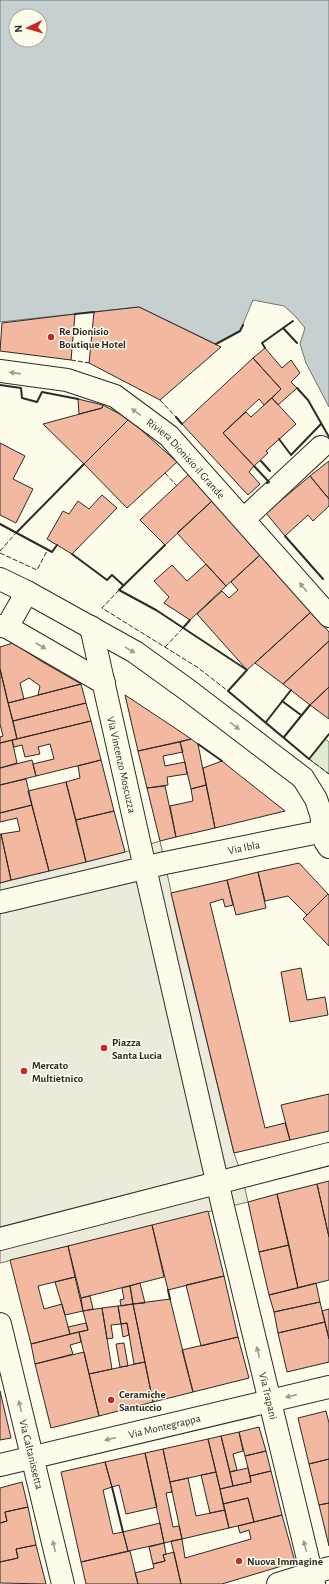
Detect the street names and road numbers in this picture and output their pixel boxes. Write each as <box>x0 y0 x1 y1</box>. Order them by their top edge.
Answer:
street label: Riviera Dionisio il Grande <box>144 416 227 501</box>
street label: Via Vincenzo Moscuzza <box>105 715 138 814</box>
street label: Via Ibla <box>227 839 261 856</box>
street label: Via Trapani <box>257 1371 279 1420</box>
street label: Via Montegrappa <box>127 1413 202 1440</box>
street label: Via Caltanissetta <box>17 1418 45 1490</box>

